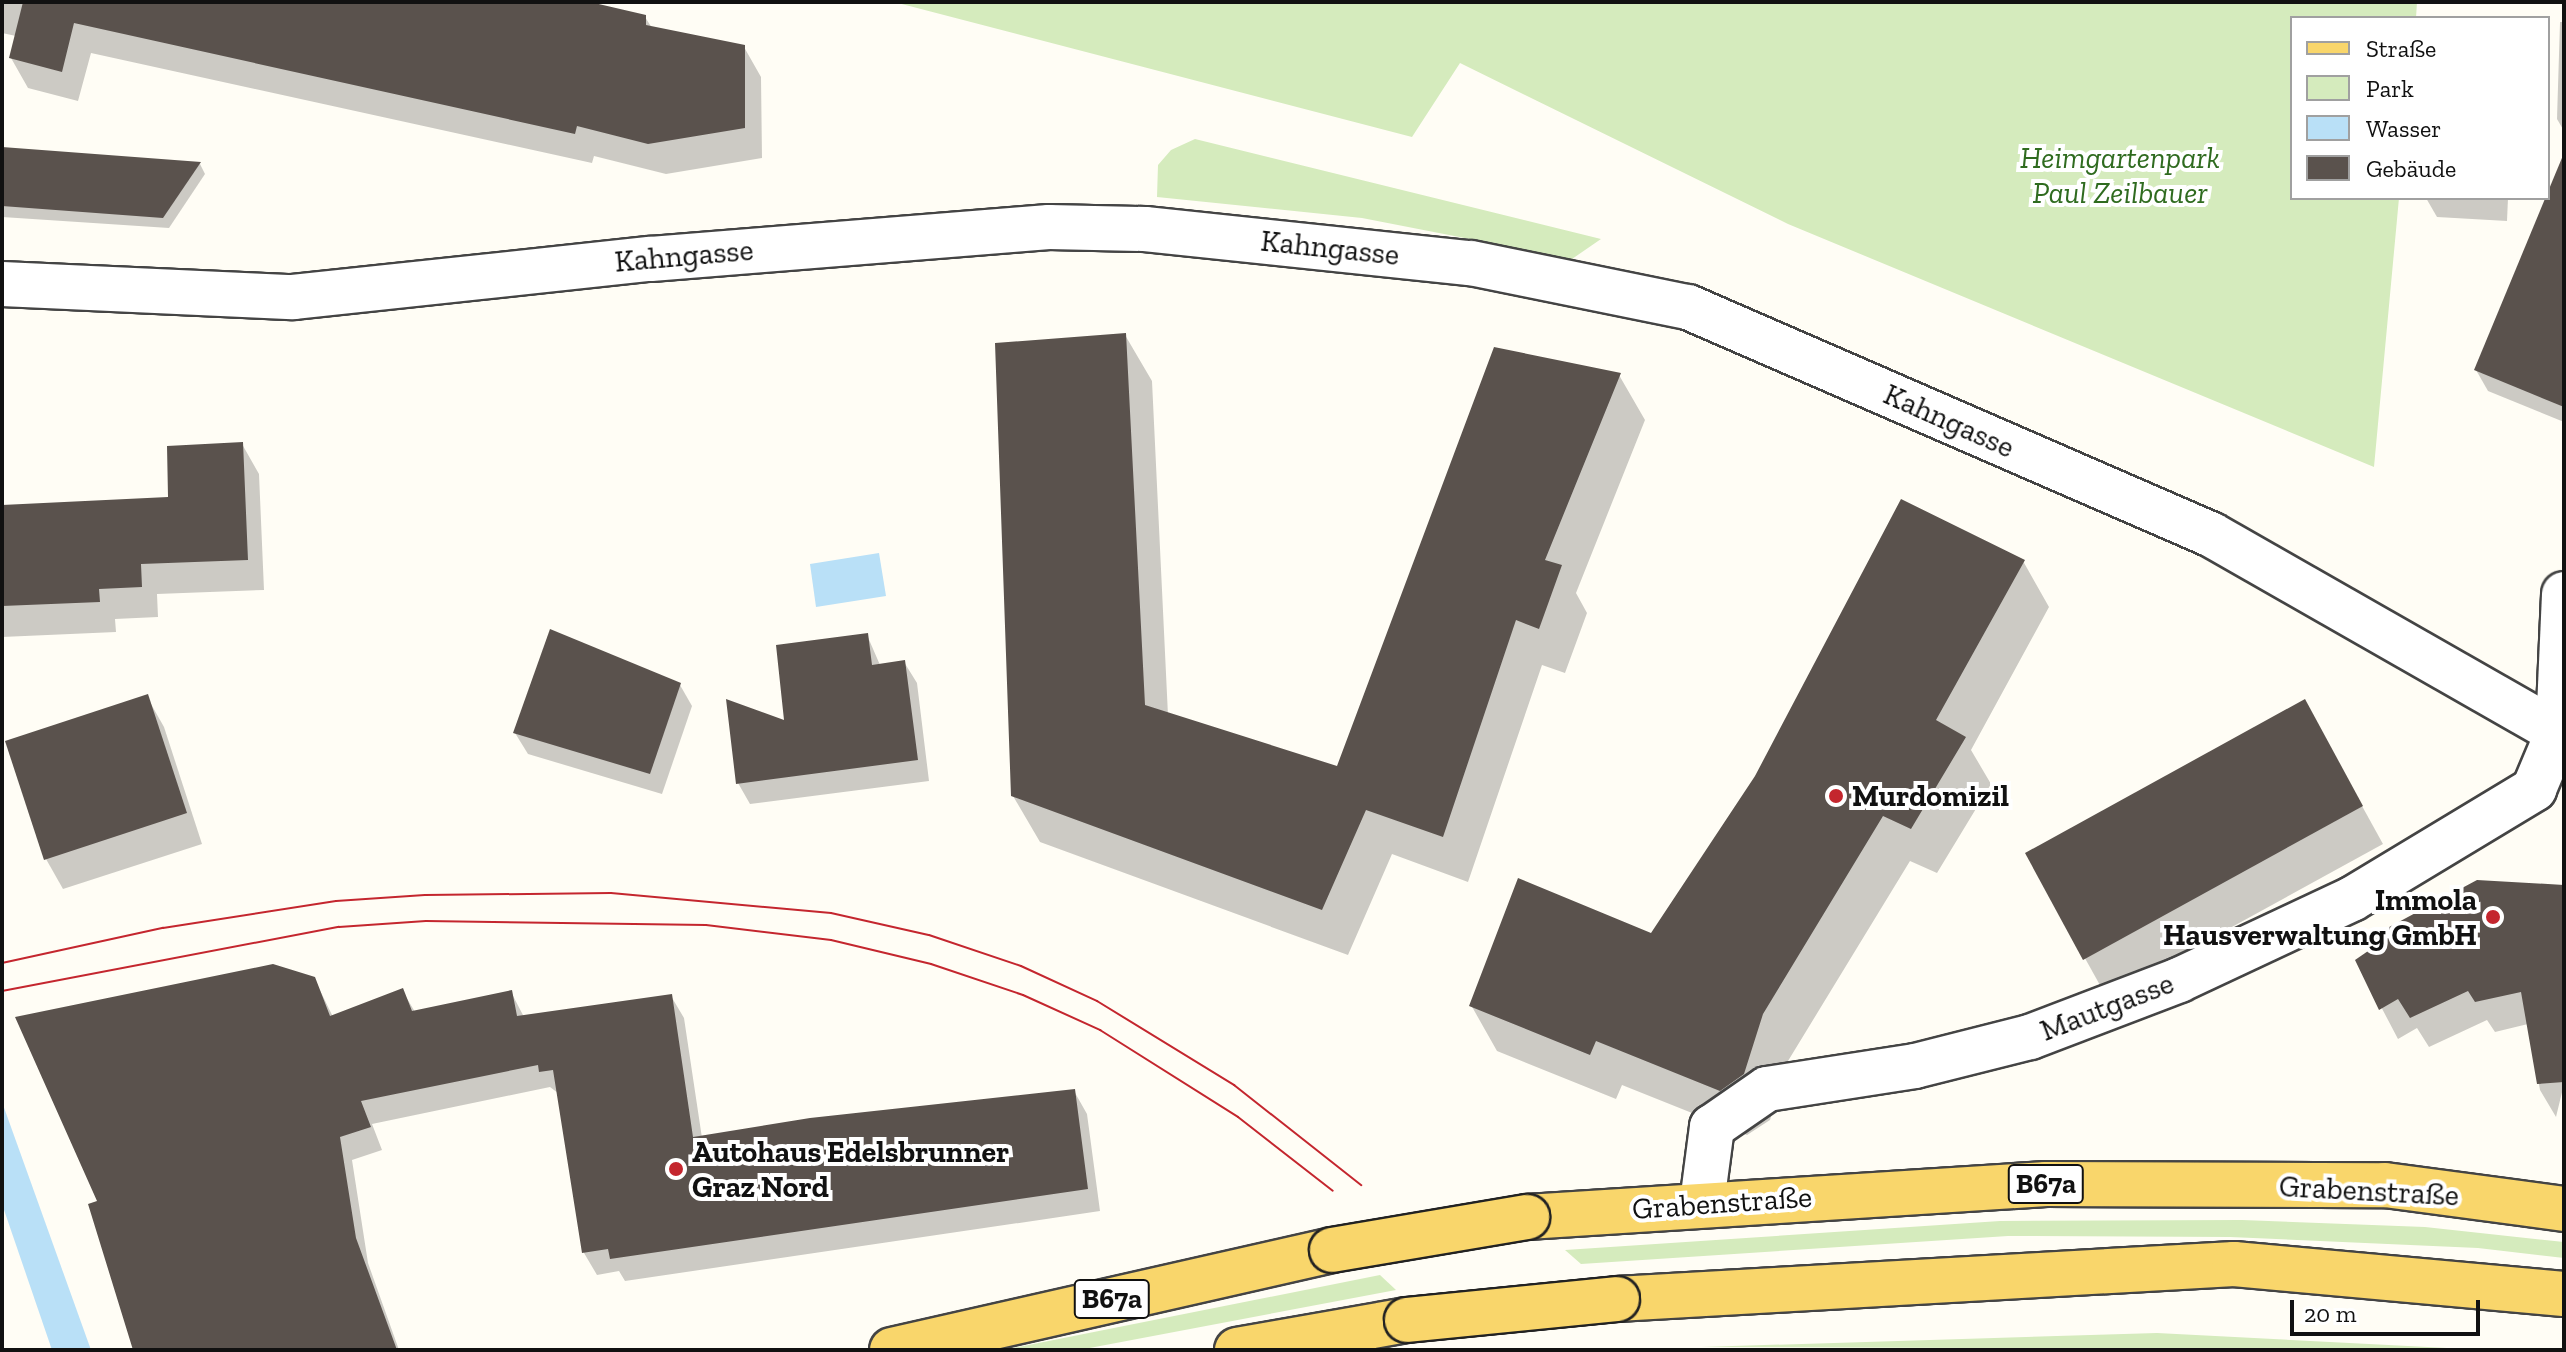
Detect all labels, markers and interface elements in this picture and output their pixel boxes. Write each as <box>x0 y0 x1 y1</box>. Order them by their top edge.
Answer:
legend <box>2290 16 2550 200</box>
text: Straße <box>2366 34 2436 63</box>
text: Park <box>2366 74 2414 103</box>
text: Wasser <box>2366 114 2441 143</box>
park label: Heimgartenpark Paul Zeilbauer <box>2020 140 2220 210</box>
text: Gebäude <box>2366 154 2456 183</box>
street label: Kahngasse <box>1259 223 1401 273</box>
street label: Kahngasse <box>613 232 755 280</box>
street label: Kahngasse <box>1878 376 2020 466</box>
place label: Murdomizil <box>1852 778 2009 814</box>
marker: Murdomizil <box>1827 787 1845 805</box>
place label: Immola Hausverwaltung GmbH <box>2163 882 2477 952</box>
marker: Immola Hausverwaltung GmbH <box>2484 908 2502 926</box>
street label: Mautgasse <box>2035 965 2179 1049</box>
place label: Autohaus Edelsbrunner Graz Nord <box>692 1134 1009 1204</box>
marker: Autohaus Edelsbrunner Graz Nord <box>667 1160 685 1178</box>
road number: B67a <box>2006 1160 2086 1208</box>
street label: Grabenstraße <box>2278 1168 2460 1214</box>
street label: Grabenstraße <box>1631 1179 1813 1227</box>
road number: B67a <box>1072 1275 1152 1323</box>
scale bar <box>2294 1284 2484 1334</box>
text: 20 m <box>2304 1299 2356 1328</box>

